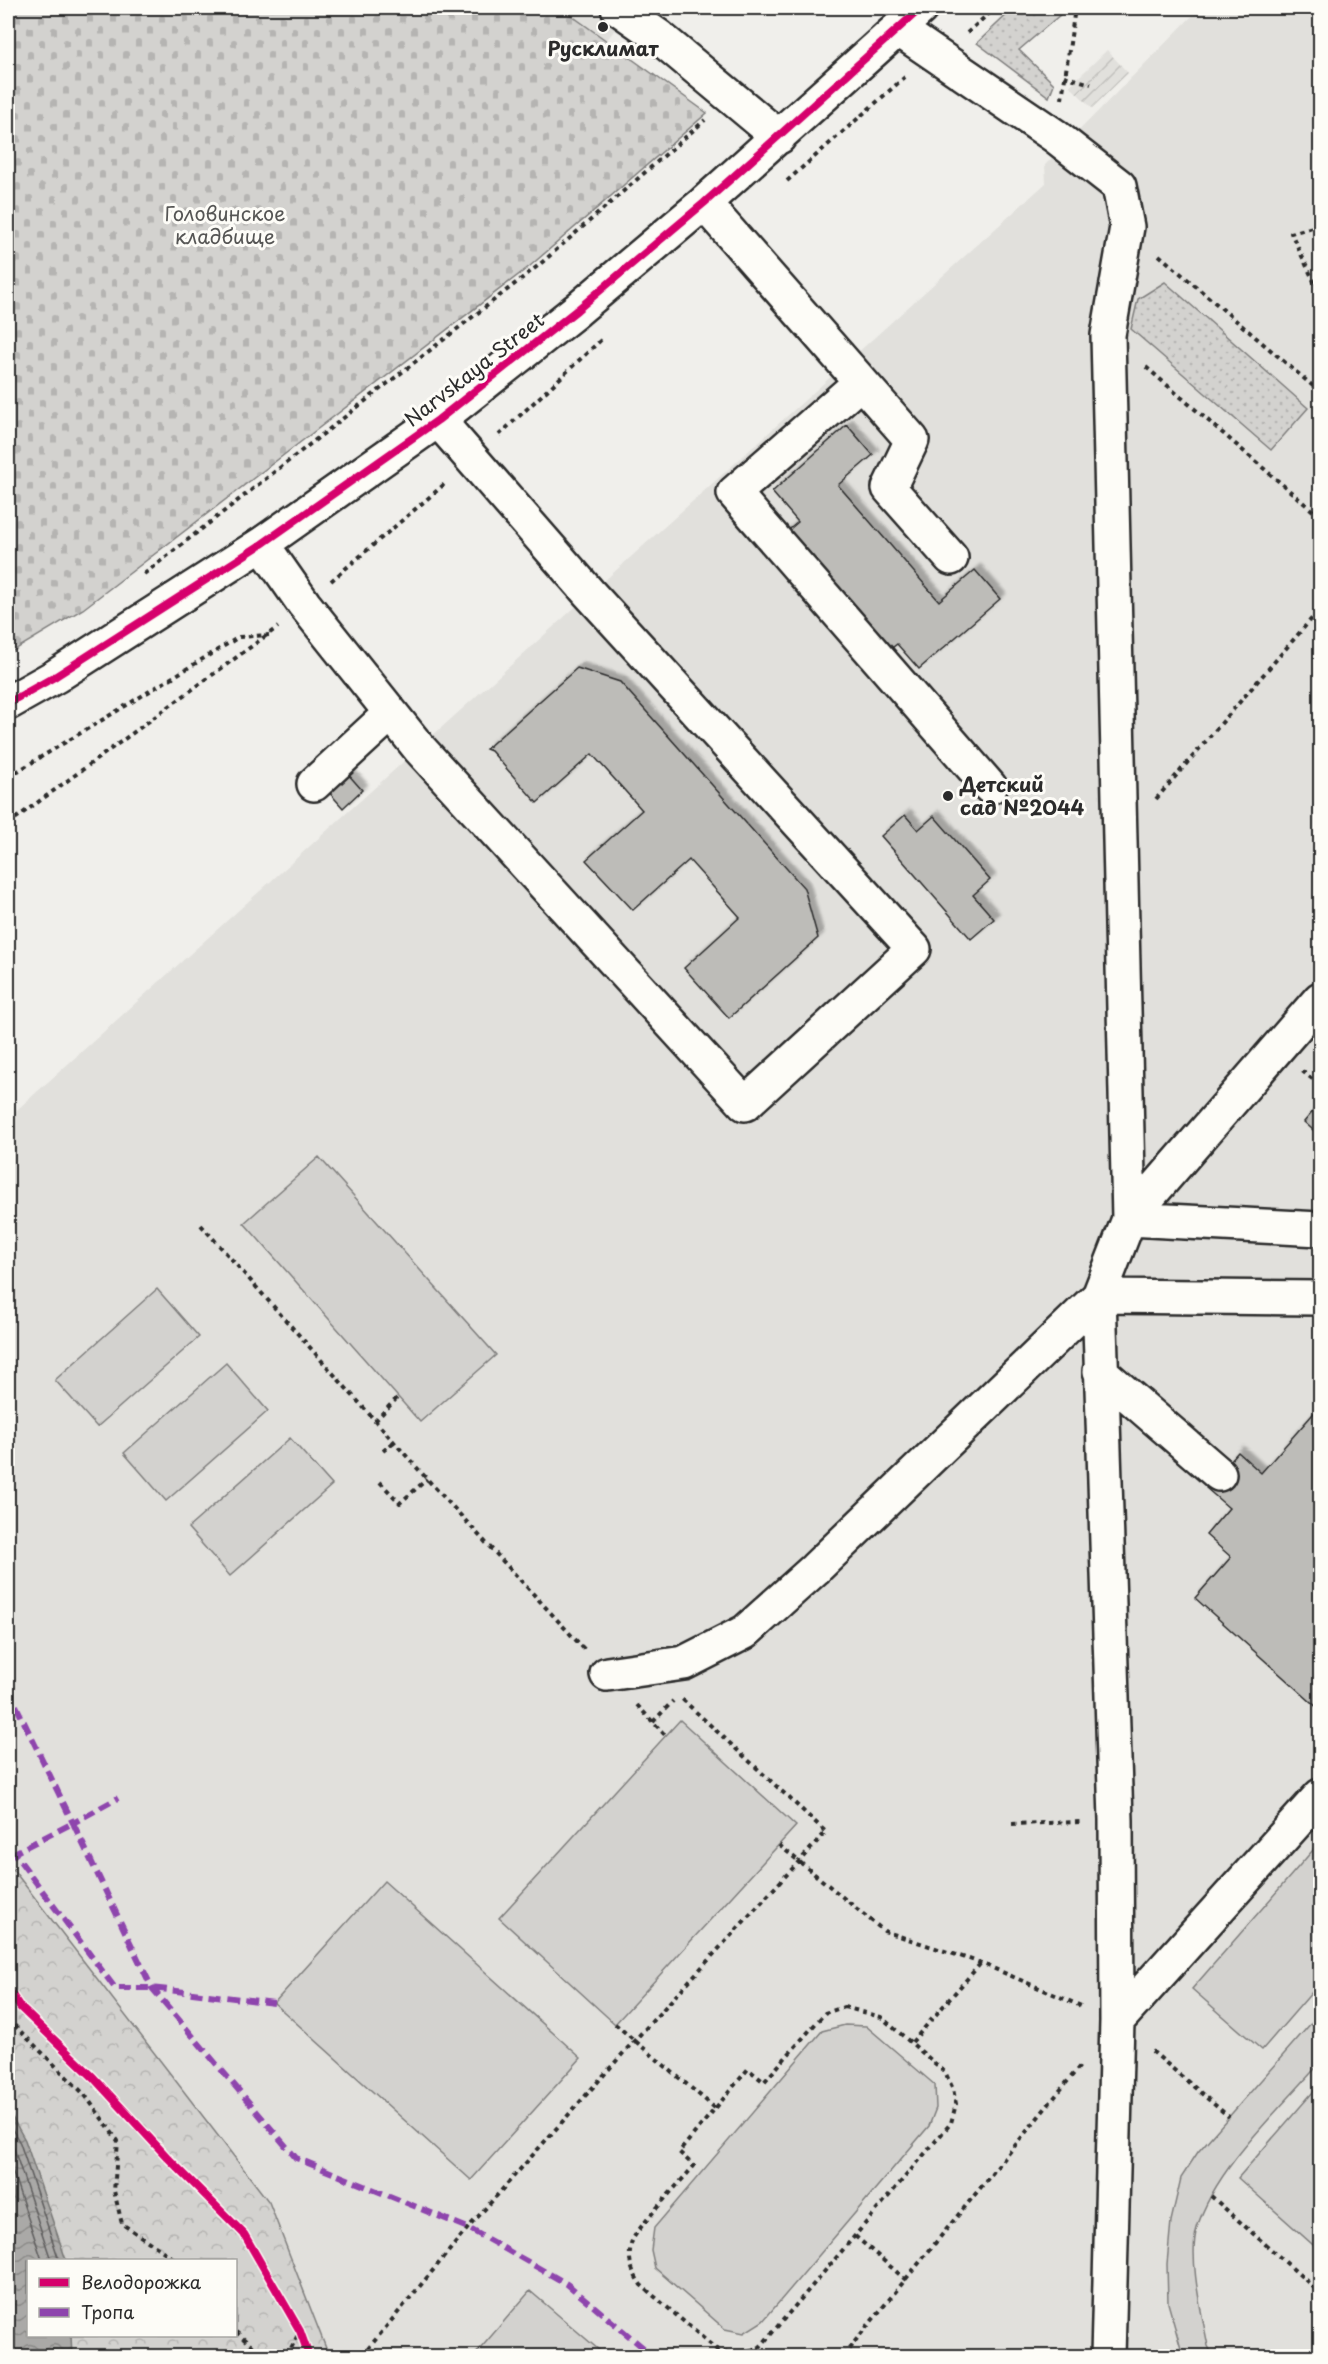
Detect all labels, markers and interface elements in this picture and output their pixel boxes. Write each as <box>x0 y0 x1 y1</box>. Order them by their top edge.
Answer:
marker: Русклимат <box>596 20 610 34</box>
place label: Русклимат <box>547 33 660 63</box>
park label: Головинское кладбище <box>165 198 285 251</box>
street label: Narvskaya Street <box>398 305 550 433</box>
place label: Детский сад №2044 <box>959 769 1085 822</box>
marker: Детский сад №2044 <box>941 789 955 803</box>
legend <box>27 2259 237 2337</box>
text: Велодорожка <box>81 2268 202 2295</box>
text: Тропа <box>81 2298 134 2325</box>

